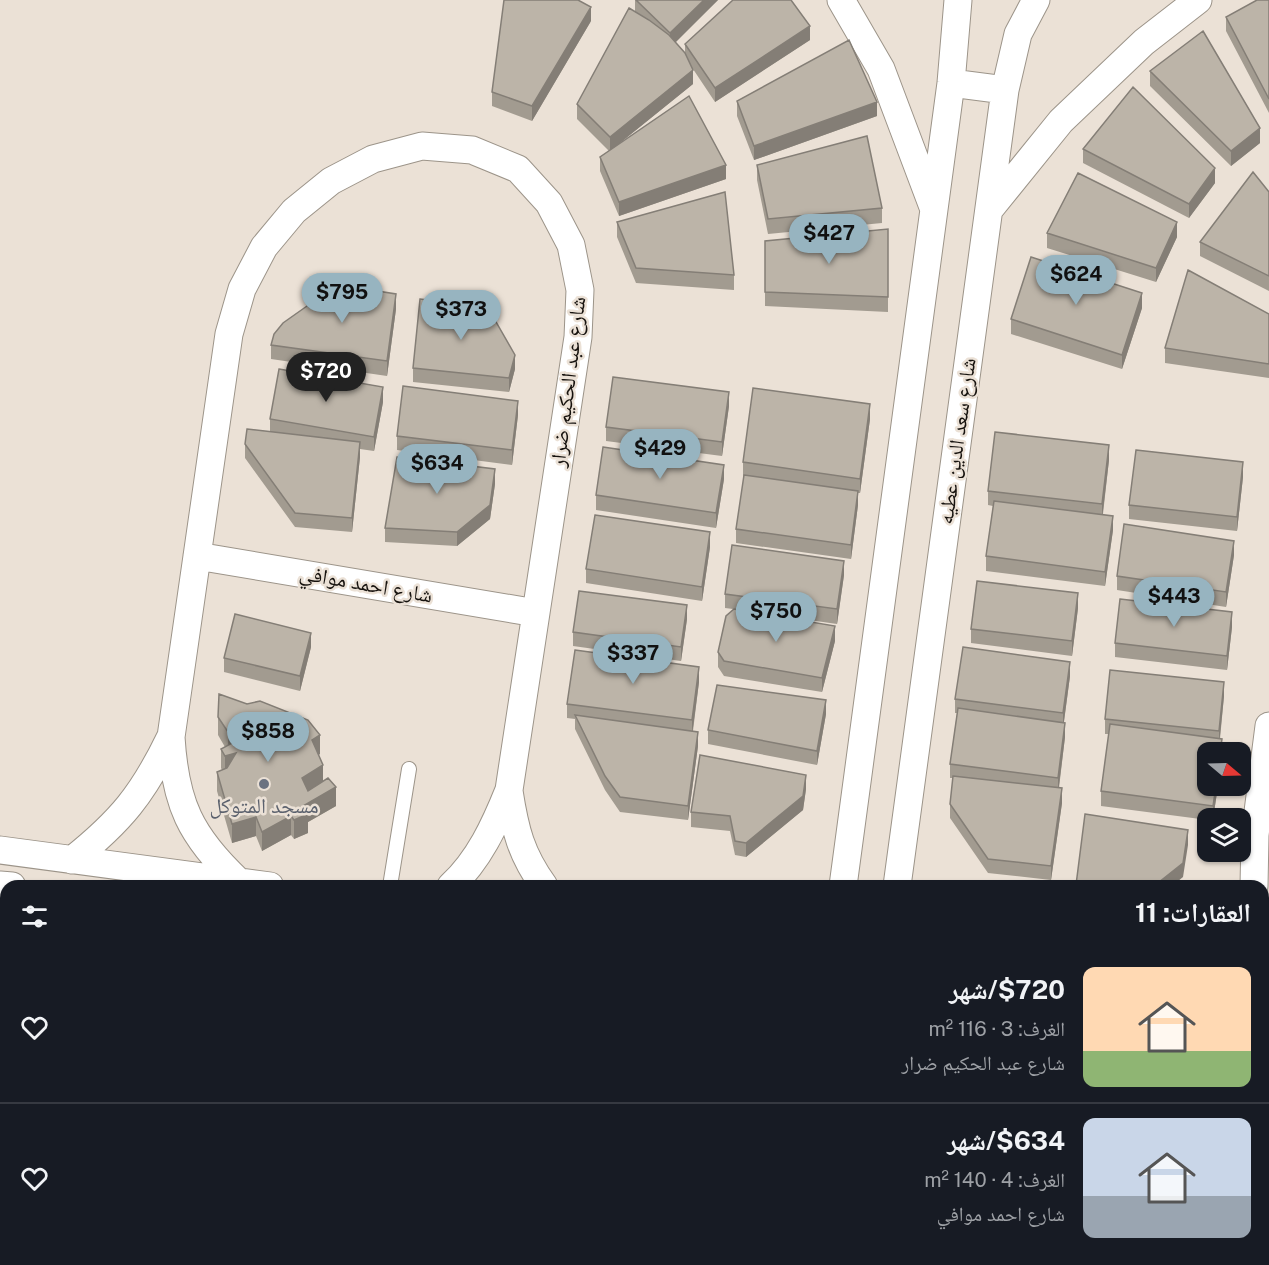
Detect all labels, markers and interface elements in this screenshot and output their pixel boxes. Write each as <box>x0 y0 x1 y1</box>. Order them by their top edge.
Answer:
pin: $427 <box>793 214 865 265</box>
text: $427 <box>803 221 855 245</box>
pin: $624 <box>1040 255 1112 306</box>
text: $624 <box>1050 262 1102 286</box>
pin: $795 <box>306 273 378 324</box>
text: $795 <box>316 280 368 304</box>
pin: $373 <box>425 290 497 341</box>
street label: شارع عبد الحكيم ضرار <box>545 295 592 470</box>
text: $373 <box>435 297 487 321</box>
pin: $720 <box>290 352 362 403</box>
street label: شارع سعد الدين عطيه <box>932 356 982 526</box>
text: $720 <box>300 359 352 383</box>
pin: $429 <box>624 429 696 480</box>
text: $429 <box>634 436 686 460</box>
pin: $634 <box>401 444 473 495</box>
text: $634 <box>410 451 464 475</box>
street label: شارع احمد موافي <box>297 559 435 612</box>
pin: $443 <box>1138 577 1210 628</box>
text: $443 <box>1147 584 1201 608</box>
pin: $750 <box>740 592 812 643</box>
text: $750 <box>750 599 802 623</box>
pin: $337 <box>597 634 669 685</box>
text: $337 <box>607 641 659 665</box>
pin: $858 <box>232 712 304 763</box>
text: $858 <box>241 719 295 743</box>
north arrow <box>1197 742 1251 796</box>
map controls <box>1197 742 1251 862</box>
marker: مسجد المتوكل <box>257 777 271 791</box>
place label: مسجد المتوكل <box>209 793 319 819</box>
button: layers <box>1197 808 1251 862</box>
text: العقارات: 11 <box>1135 897 1251 928</box>
icon: filters <box>18 900 51 933</box>
text: $720/شهر <box>949 974 1065 1005</box>
icon: home <box>1131 991 1203 1063</box>
icon: heart <box>18 1011 51 1044</box>
text: الغرف: 3 · 116 m² <box>928 1017 1065 1041</box>
text: شارع عبد الحكيم ضرار <box>901 1051 1065 1075</box>
text: $634/شهر <box>947 1125 1065 1156</box>
icon: home <box>1131 1142 1203 1214</box>
icon: heart <box>18 1162 51 1195</box>
text: الغرف: 4 · 140 m² <box>924 1168 1065 1192</box>
text: شارع احمد موافي <box>937 1202 1065 1226</box>

